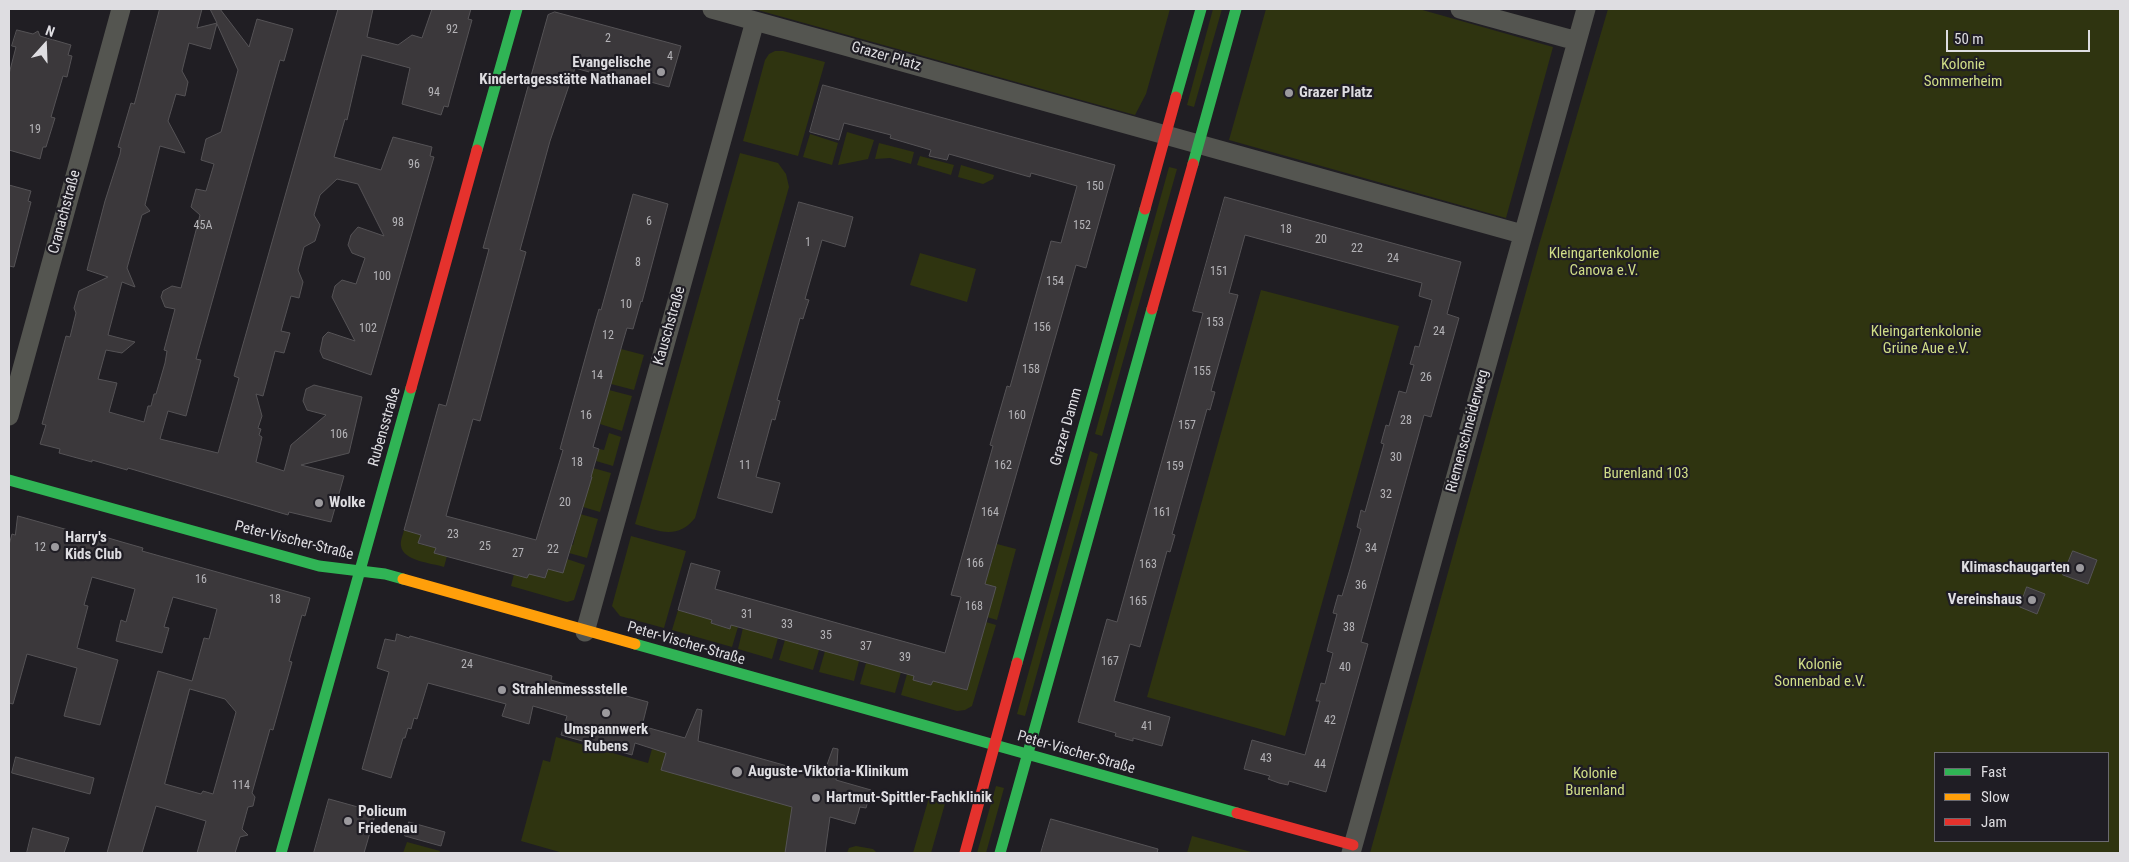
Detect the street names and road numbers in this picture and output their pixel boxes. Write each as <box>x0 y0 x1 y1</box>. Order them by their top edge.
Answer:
street label: Grazer Platz <box>849 38 923 76</box>
street label: Cranachstraße <box>45 168 85 256</box>
street label: Kauschstraße <box>650 284 690 368</box>
street label: Riemenschneiderweg <box>1443 368 1493 494</box>
street label: Rubensstraße <box>365 385 405 469</box>
street label: Grazer Damm <box>1047 386 1087 468</box>
street label: Peter-Vischer-Straße <box>233 518 355 564</box>
street label: Peter-Vischer-Straße <box>625 619 747 669</box>
street label: Peter-Vischer-Straße <box>1015 728 1137 778</box>

